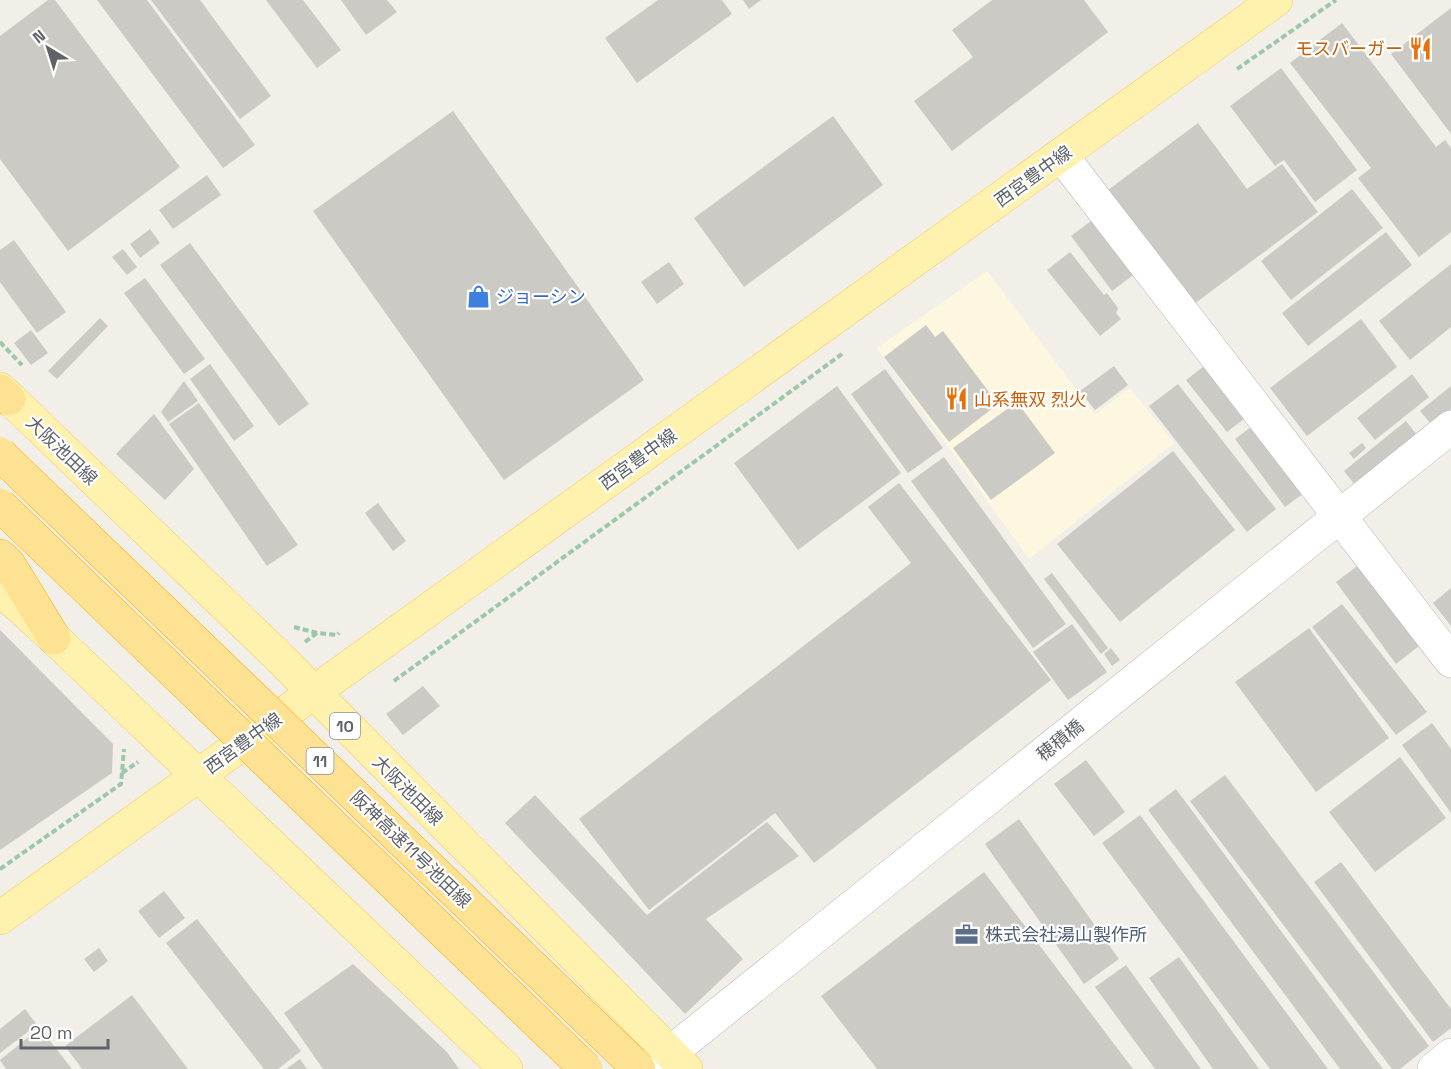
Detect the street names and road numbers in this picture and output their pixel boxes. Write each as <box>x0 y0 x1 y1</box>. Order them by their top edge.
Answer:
street label: 西宮豊中線 <box>990 140 1076 212</box>
street label: 大阪池田線 <box>22 410 102 490</box>
street label: 西宮豊中線 <box>595 423 681 495</box>
street label: 西宮豊中線 <box>200 707 286 779</box>
road number: 10 <box>330 713 360 739</box>
street label: 穂積橋 <box>1032 714 1088 766</box>
road number: 11 <box>306 748 334 774</box>
street label: 大阪池田線 <box>368 750 448 830</box>
street label: 阪神高速11号池田線 <box>346 785 476 913</box>

